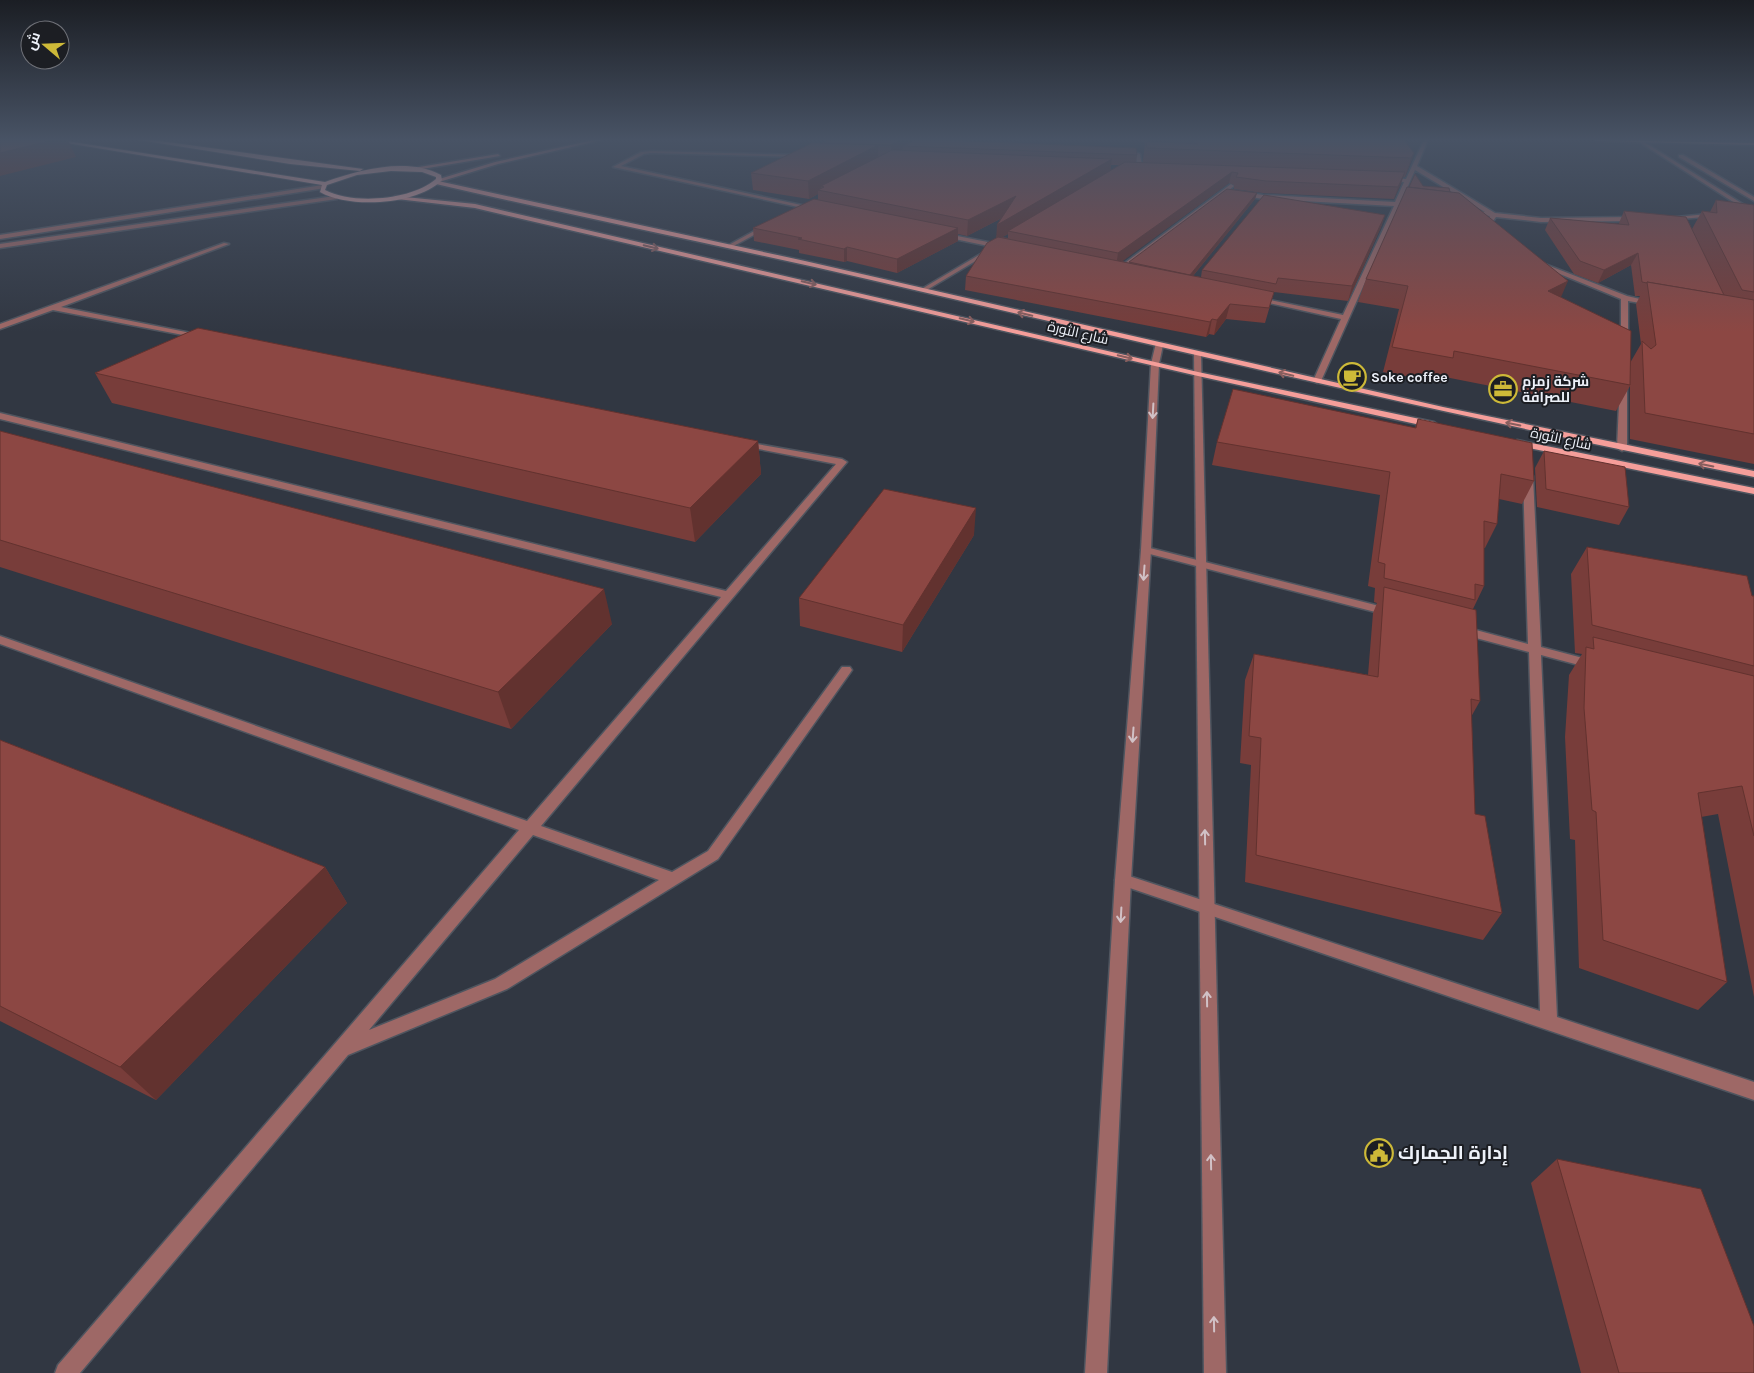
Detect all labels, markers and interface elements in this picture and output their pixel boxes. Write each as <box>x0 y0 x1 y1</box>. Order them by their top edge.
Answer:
north arrow <box>20 20 70 70</box>
text: ش <box>22 30 44 52</box>
one-way arrow <box>642 243 658 252</box>
one-way arrow <box>800 279 816 288</box>
one-way arrow <box>1018 309 1034 318</box>
one-way arrow <box>959 316 975 325</box>
street label: شارع الثورة <box>1046 318 1110 348</box>
one-way arrow <box>1117 353 1133 362</box>
cafe icon: Soke coffee <box>1337 362 1367 392</box>
one-way arrow <box>1278 369 1294 378</box>
place label: Soke coffee <box>1371 369 1448 386</box>
place label: شركة زمزم للصرافة <box>1522 373 1589 406</box>
office icon: شركة زمزم للصرافة <box>1488 374 1518 404</box>
one-way arrow <box>1148 402 1158 419</box>
one-way arrow <box>1505 419 1521 429</box>
street label: شارع الثورة <box>1529 424 1593 454</box>
one-way arrow <box>1699 460 1715 469</box>
one-way arrow <box>1140 565 1149 581</box>
one-way arrow <box>1128 727 1138 743</box>
one-way arrow <box>1200 829 1210 846</box>
one-way arrow <box>1116 907 1125 923</box>
one-way arrow <box>1203 992 1212 1008</box>
public building icon: إدارة الجمارك <box>1364 1138 1394 1168</box>
place label: إدارة الجمارك <box>1398 1142 1508 1166</box>
one-way arrow <box>1206 1154 1216 1170</box>
one-way arrow <box>1209 1317 1219 1333</box>

